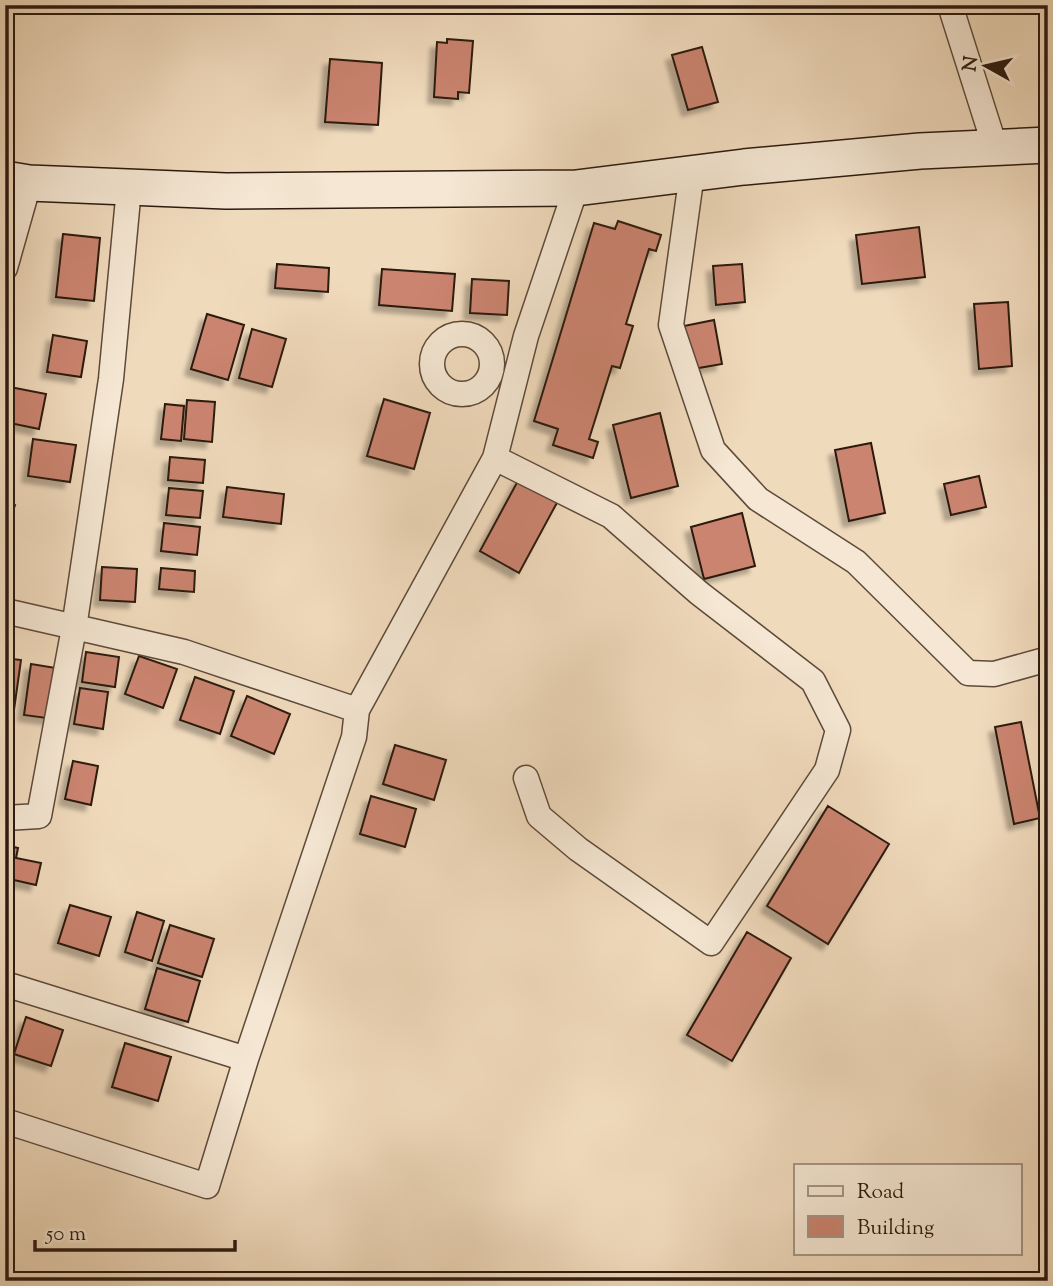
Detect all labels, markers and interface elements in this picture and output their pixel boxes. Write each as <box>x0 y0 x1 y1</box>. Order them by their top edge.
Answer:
north arrow <box>951 32 1021 102</box>
text: N <box>957 55 986 73</box>
legend <box>794 1164 1021 1254</box>
text: Road <box>857 1178 904 1208</box>
scale bar <box>35 1209 234 1253</box>
text: Building <box>857 1214 934 1244</box>
text: 50 m <box>45 1220 86 1250</box>

